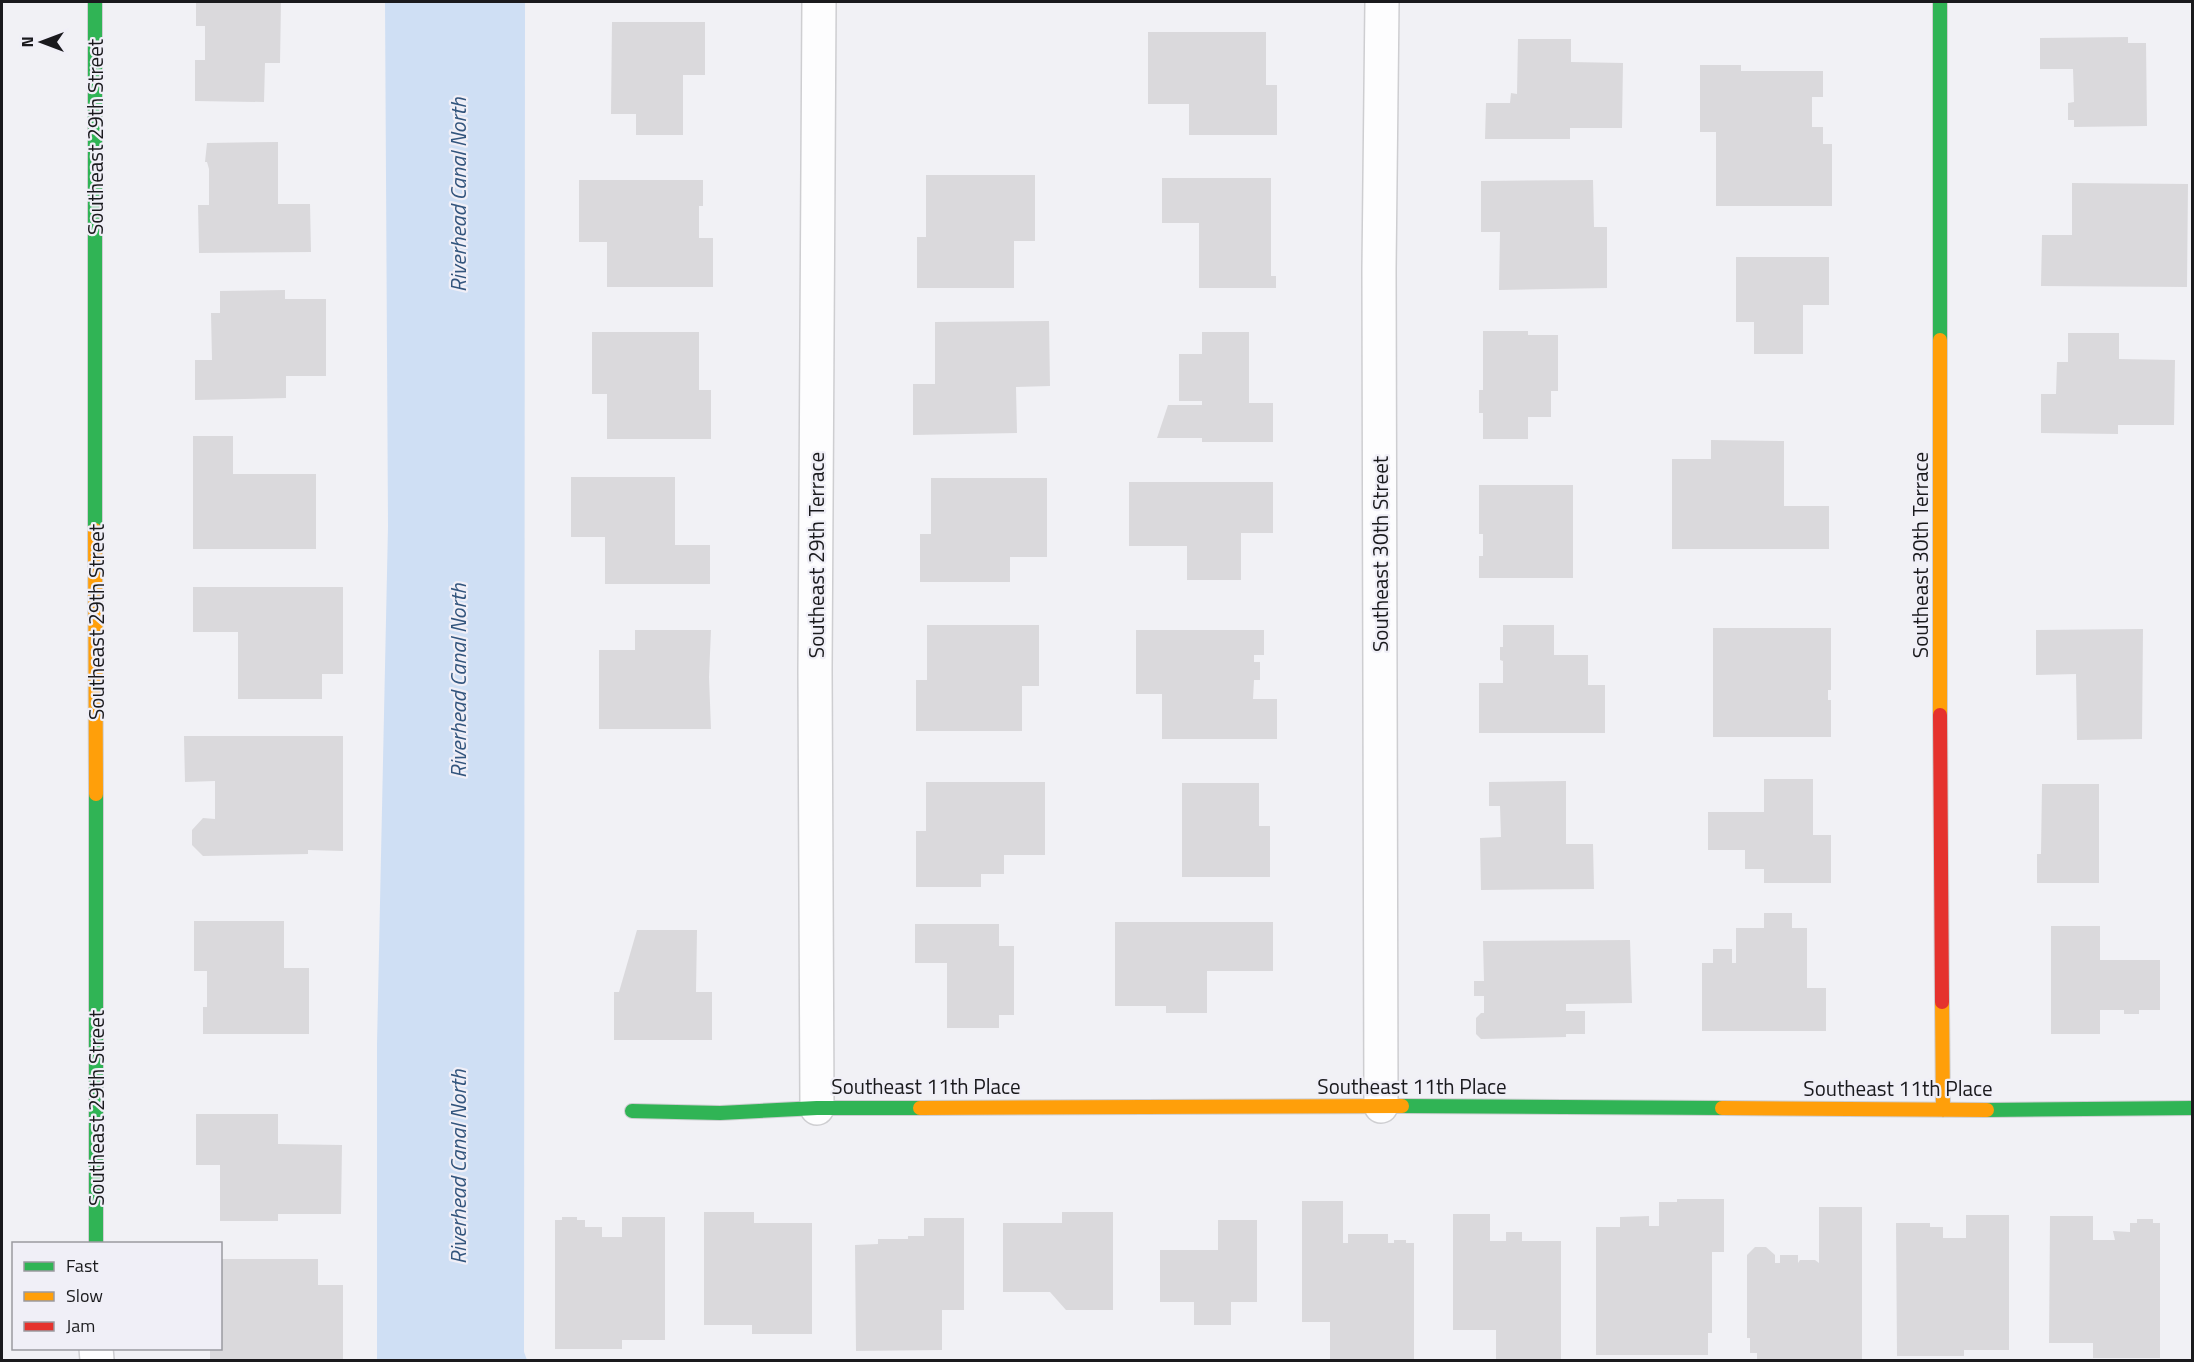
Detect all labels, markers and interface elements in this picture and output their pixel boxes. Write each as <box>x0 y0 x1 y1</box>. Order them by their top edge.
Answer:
north arrow <box>12 12 72 72</box>
text: N <box>15 36 39 48</box>
street label: Southeast 29th Street <box>79 38 111 235</box>
water label: Riverhead Canal North <box>441 97 475 292</box>
street label: Southeast 29th Terrace <box>800 452 832 658</box>
street label: Southeast 30th Terrace <box>1904 452 1936 658</box>
street label: Southeast 30th Street <box>1364 455 1396 652</box>
street label: Southeast 29th Street <box>80 523 112 720</box>
water label: Riverhead Canal North <box>441 583 475 778</box>
street label: Southeast 29th Street <box>80 1009 112 1206</box>
water label: Riverhead Canal North <box>441 1069 475 1264</box>
street label: Southeast 11th Place <box>831 1070 1021 1102</box>
street label: Southeast 11th Place <box>1317 1070 1507 1102</box>
street label: Southeast 11th Place <box>1803 1072 1993 1104</box>
legend <box>12 1242 222 1350</box>
text: Fast <box>66 1252 99 1279</box>
text: Slow <box>66 1282 103 1309</box>
text: Jam <box>66 1312 95 1339</box>

